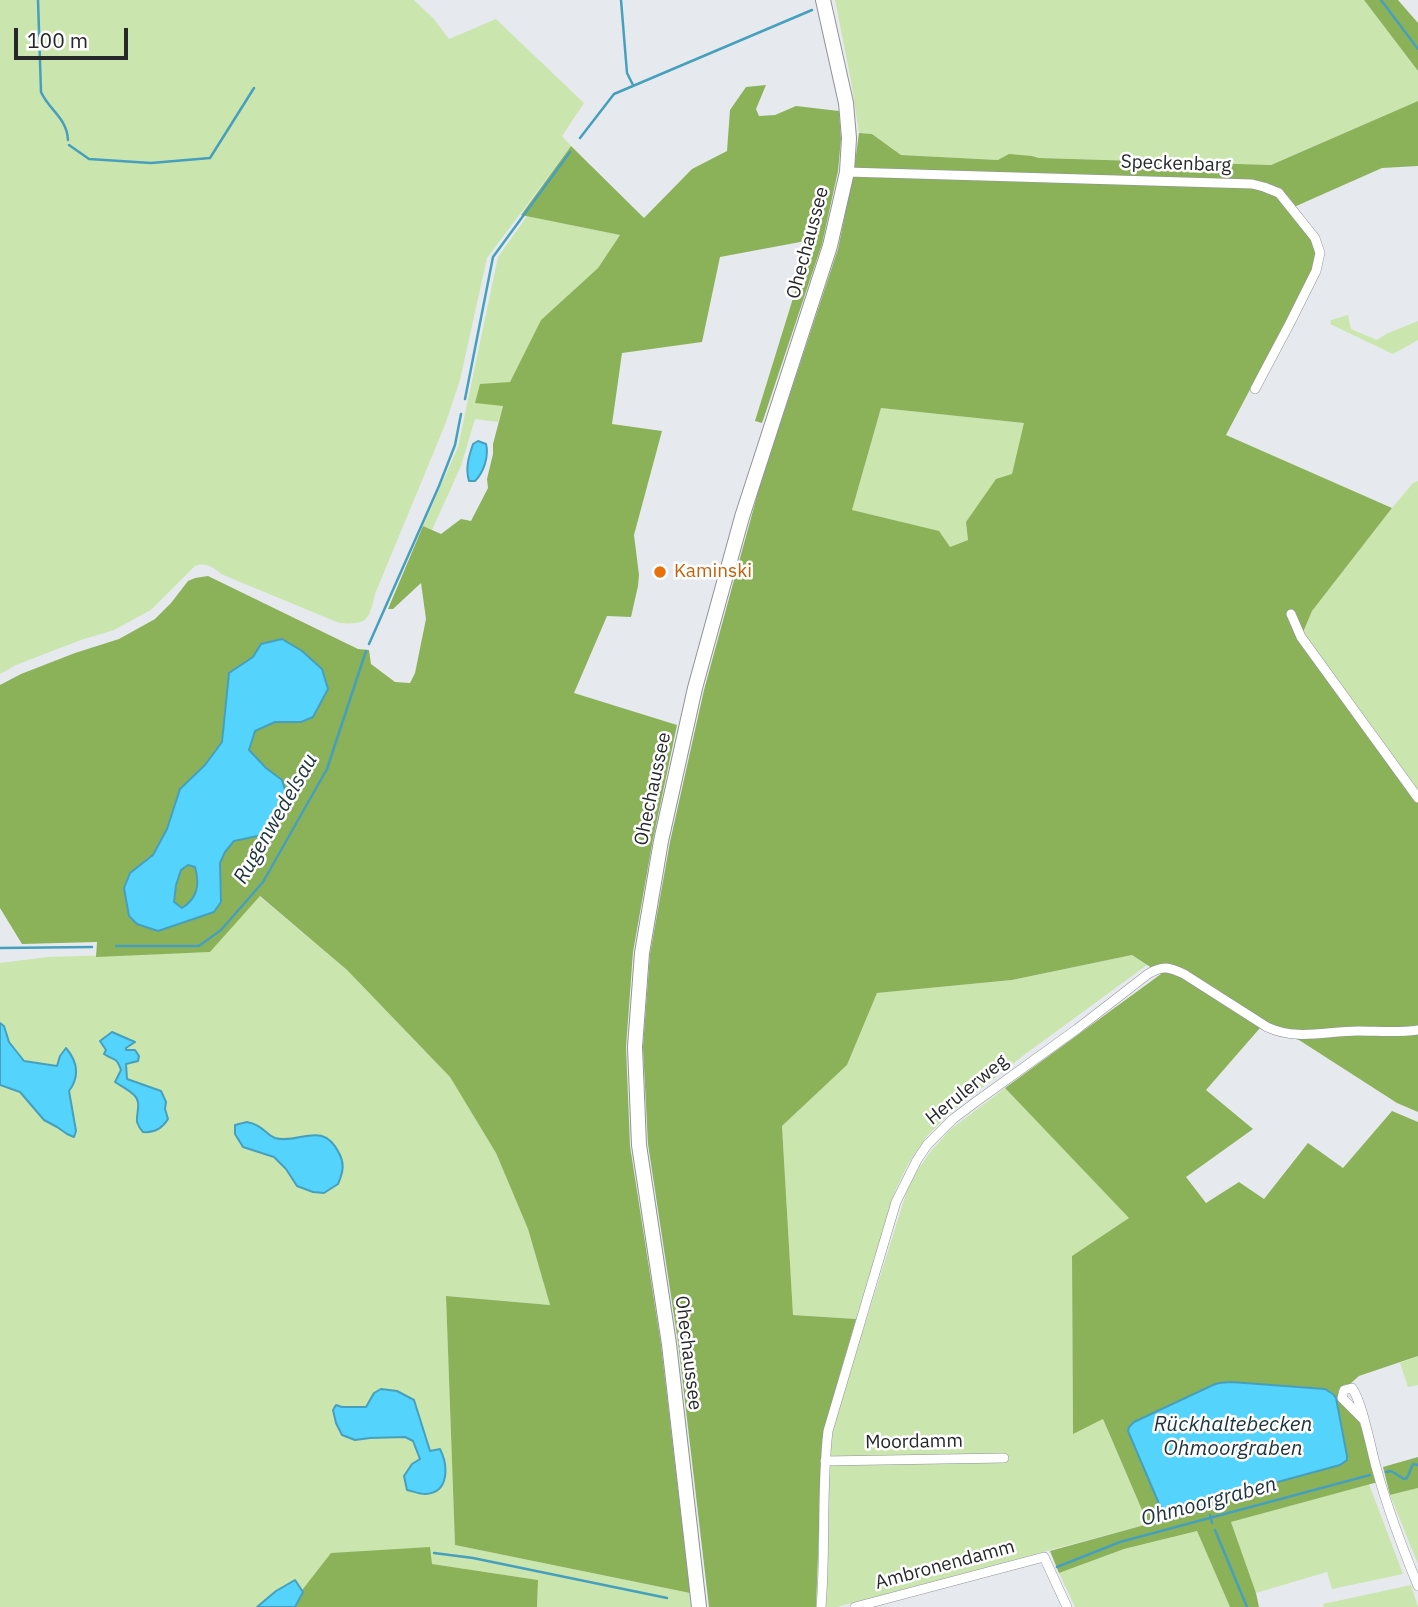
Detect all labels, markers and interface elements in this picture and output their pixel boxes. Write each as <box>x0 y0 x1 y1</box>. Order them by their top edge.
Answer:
scale bar <box>18 14 131 58</box>
text: 100 m <box>27 26 88 54</box>
street label: Speckenbarg <box>1120 151 1232 177</box>
street label: Ohechaussee <box>782 184 834 302</box>
place label: Kaminski <box>674 561 752 583</box>
marker: Kaminski <box>652 564 668 580</box>
street label: Ohechaussee <box>630 730 676 848</box>
water label: Rugenwedelsau <box>229 749 323 889</box>
street label: Herulerweg <box>921 1050 1013 1130</box>
street label: Ohechaussee <box>670 1294 706 1412</box>
water label: Rückhaltebecken Ohmoorgraben <box>1154 1412 1312 1462</box>
street label: Moordamm <box>865 1430 963 1454</box>
water label: Ohmoorgraben <box>1139 1472 1279 1532</box>
street label: Ambronendamm <box>873 1535 1017 1595</box>

